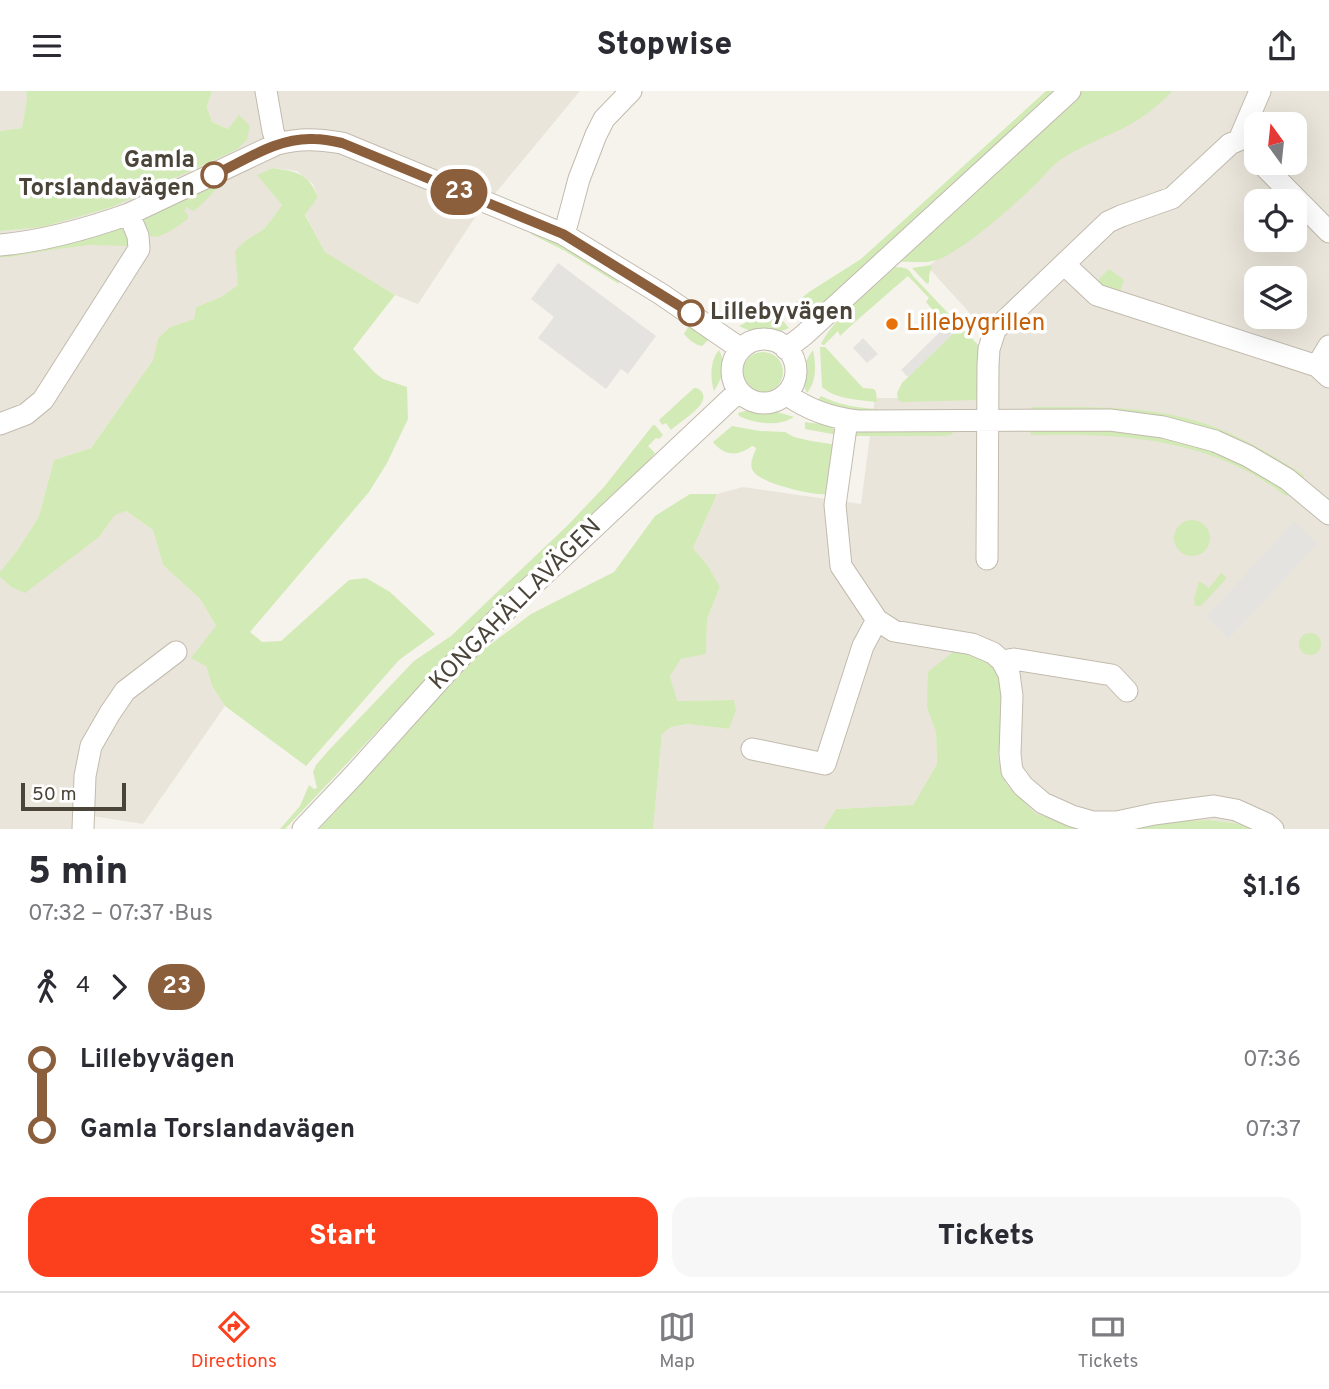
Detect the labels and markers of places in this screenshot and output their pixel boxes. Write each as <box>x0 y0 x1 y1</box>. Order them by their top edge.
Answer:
place label: Gamla Torslandavägen <box>18 146 195 204</box>
marker: Gamla Torslandavägen <box>201 162 227 188</box>
place label: Lillebyvägen <box>710 298 853 328</box>
marker: Lillebyvägen <box>678 300 704 326</box>
place label: Lillebygrillen <box>906 309 1045 339</box>
marker: Lillebygrillen <box>884 316 900 332</box>

